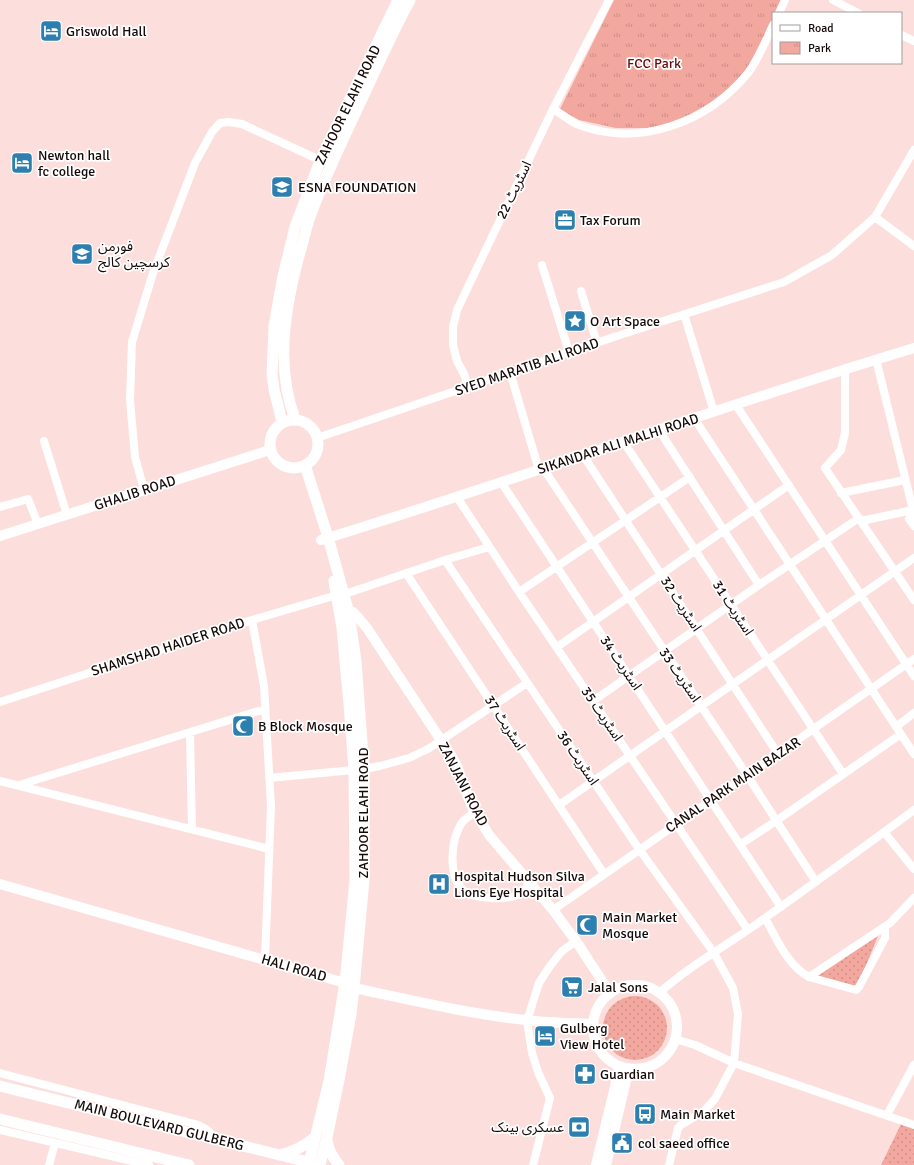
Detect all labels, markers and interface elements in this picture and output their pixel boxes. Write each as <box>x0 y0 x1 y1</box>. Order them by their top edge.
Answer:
legend <box>772 12 902 64</box>
hotel icon: Griswold Hall <box>38 18 64 44</box>
text: Road <box>808 21 834 36</box>
place label: Griswold Hall <box>66 23 147 40</box>
text: Park <box>808 41 831 56</box>
street label: ZAHOOR ELAHI ROAD <box>312 42 384 168</box>
park label: FCC Park <box>627 55 681 72</box>
place label: Newton hall fc college <box>38 147 110 180</box>
hotel icon: Newton hall fc college <box>9 150 35 176</box>
street label: اسٹریٹ 22 <box>493 158 535 222</box>
school or university icon: ESNA FOUNDATION <box>269 174 295 200</box>
place label: ESNA FOUNDATION <box>298 179 417 196</box>
office icon: Tax Forum <box>552 207 578 233</box>
place label: Tax Forum <box>580 212 641 229</box>
place label: فورمن کرسچین کالج <box>98 238 170 273</box>
school or university icon: فورمن کرسچین کالج <box>69 241 95 267</box>
place icon: O Art Space <box>562 308 588 334</box>
place label: O Art Space <box>590 313 660 330</box>
street label: SYED MARATIB ALI ROAD <box>453 334 601 400</box>
street label: SIKANDAR ALI MALHI ROAD <box>535 410 701 478</box>
street label: GHALIB ROAD <box>92 472 178 514</box>
street label: اسٹریٹ 32 <box>657 573 705 635</box>
street label: اسٹریٹ 31 <box>709 577 757 639</box>
street label: SHAMSHAD HAIDER ROAD <box>89 614 247 680</box>
street label: اسٹریٹ 34 <box>597 632 645 694</box>
street label: اسٹریٹ 33 <box>656 644 704 706</box>
street label: اسٹریٹ 35 <box>578 683 626 745</box>
street label: اسٹریٹ 37 <box>481 692 529 754</box>
mosque icon: B Block Mosque <box>230 713 256 739</box>
place label: B Block Mosque <box>258 718 353 735</box>
street label: اسٹریٹ 36 <box>554 727 602 789</box>
street label: CANAL PARK MAIN BAZAR <box>662 733 804 837</box>
street label: ZANJANI ROAD <box>435 739 491 829</box>
street label: ZAHOOR ELAHI ROAD <box>355 748 372 878</box>
place label: Hospital Hudson Silva Lions Eye Hospital <box>454 868 585 901</box>
hospital icon: Hospital Hudson Silva Lions Eye Hospital <box>426 871 452 897</box>
place label: Main Market Mosque <box>602 909 677 942</box>
mosque icon: Main Market Mosque <box>574 912 600 938</box>
street label: HALI ROAD <box>259 951 329 985</box>
supermarket icon: Jalal Sons <box>559 974 585 1000</box>
place label: Jalal Sons <box>588 979 648 996</box>
place label: Gulberg View Hotel <box>560 1020 624 1053</box>
hotel icon: Gulberg View Hotel <box>532 1023 558 1049</box>
pharmacy icon: Guardian <box>572 1061 598 1087</box>
place label: Guardian <box>600 1066 655 1083</box>
street label: MAIN BOULEVARD GULBERG <box>72 1096 246 1154</box>
bus stop icon: Main Market <box>632 1101 658 1127</box>
place label: Main Market <box>660 1106 735 1123</box>
bank icon: عسکری بینک <box>566 1114 592 1140</box>
place label: عسکری بینک <box>491 1119 564 1136</box>
public building icon: col saeed office <box>609 1130 635 1156</box>
place label: col saeed office <box>638 1135 730 1152</box>

